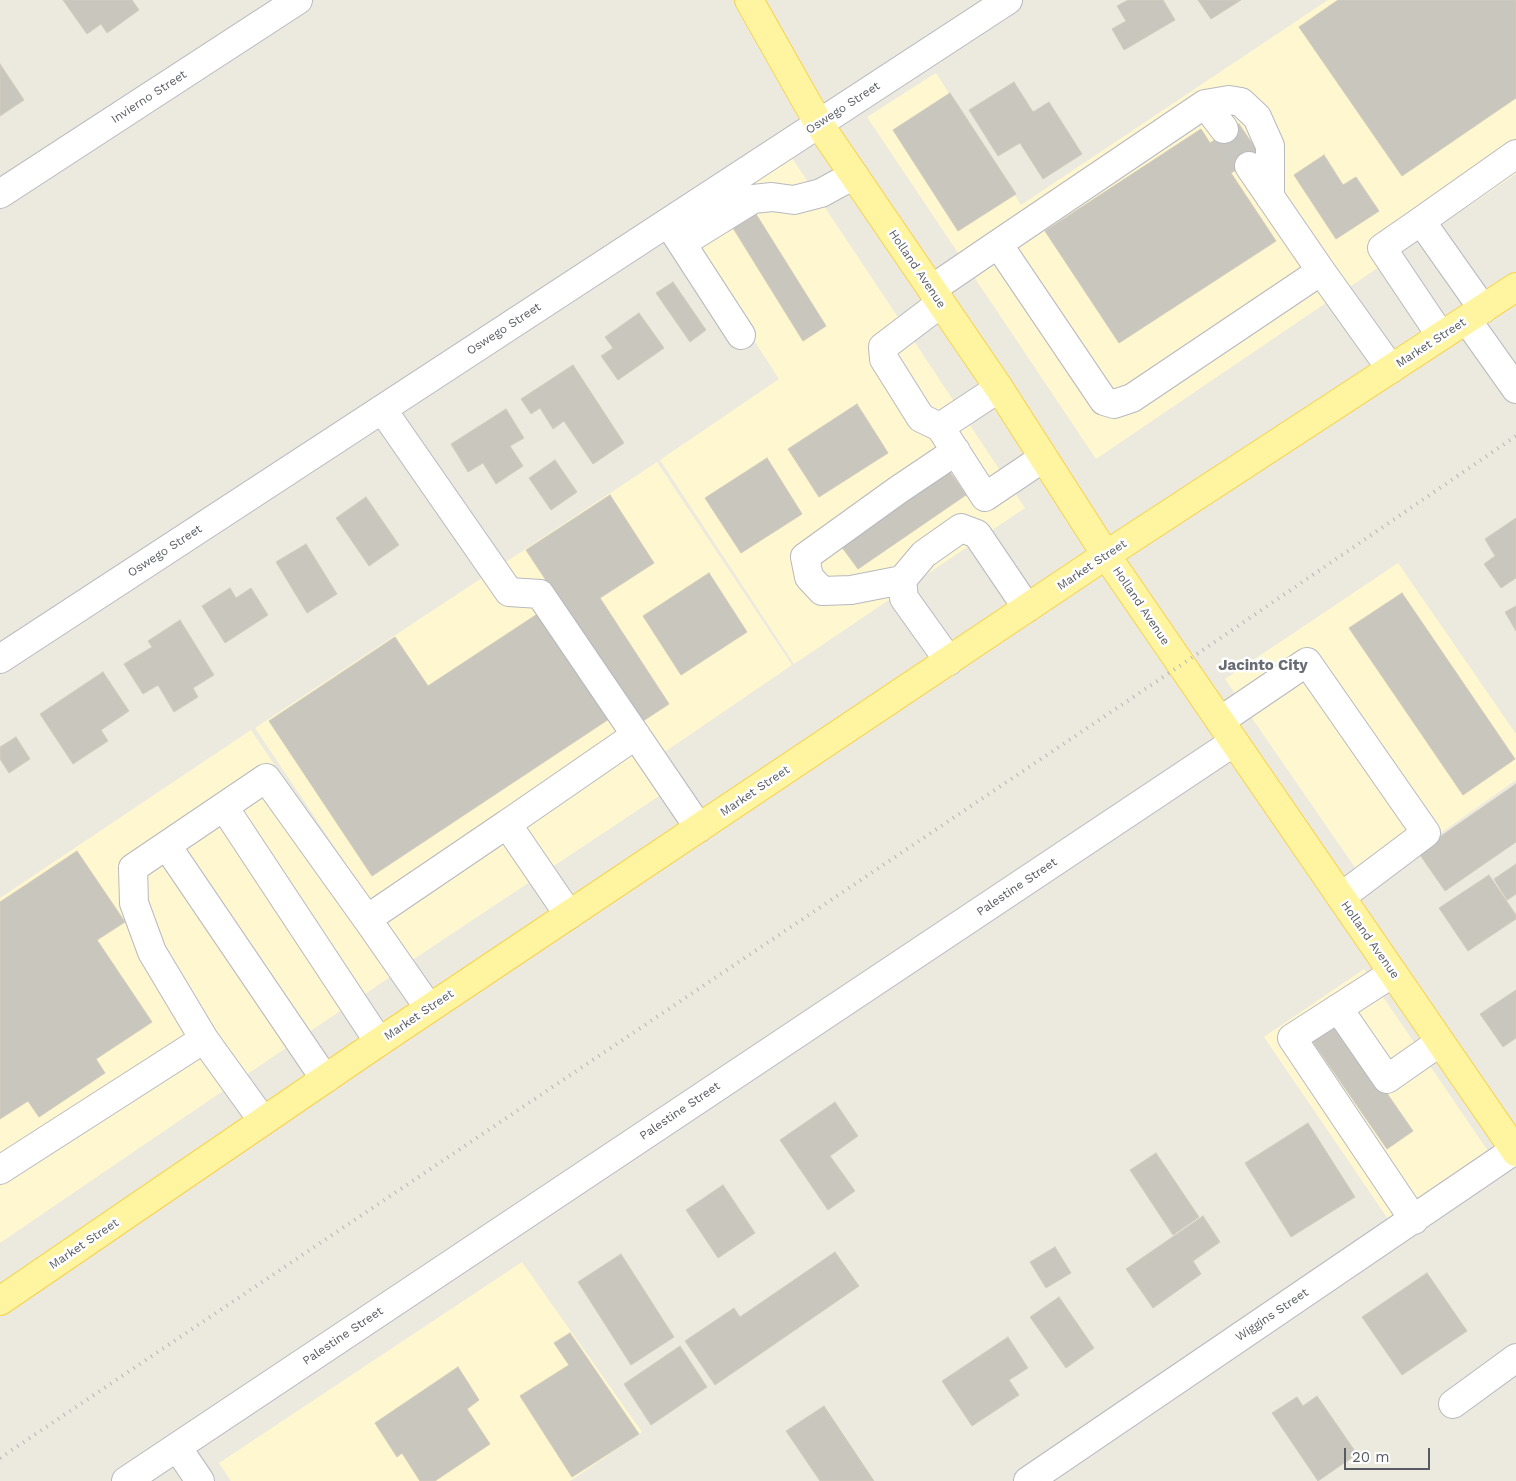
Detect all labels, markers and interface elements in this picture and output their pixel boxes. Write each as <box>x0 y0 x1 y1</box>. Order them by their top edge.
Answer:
street label: Invierno Street <box>109 67 189 127</box>
street label: Oswego Street <box>803 79 883 137</box>
street label: Holland Avenue <box>885 227 949 311</box>
street label: Oswego Street <box>464 300 544 358</box>
street label: Market Street <box>1393 315 1469 371</box>
street label: Oswego Street <box>125 522 205 580</box>
street label: Market Street <box>1055 537 1129 593</box>
street label: Holland Avenue <box>1109 564 1173 648</box>
district label: Jacinto City <box>1218 657 1308 675</box>
street label: Market Street <box>718 763 792 819</box>
street label: Palestine Street <box>974 855 1060 919</box>
street label: Holland Avenue <box>1338 898 1402 982</box>
street label: Market Street <box>382 987 456 1043</box>
street label: Palestine Street <box>637 1079 723 1143</box>
street label: Market Street <box>47 1216 121 1272</box>
street label: Wiggins Street <box>1233 1285 1311 1345</box>
street label: Palestine Street <box>300 1304 386 1368</box>
scale bar <box>1346 1438 1432 1470</box>
text: 20 m <box>1352 1448 1390 1466</box>

